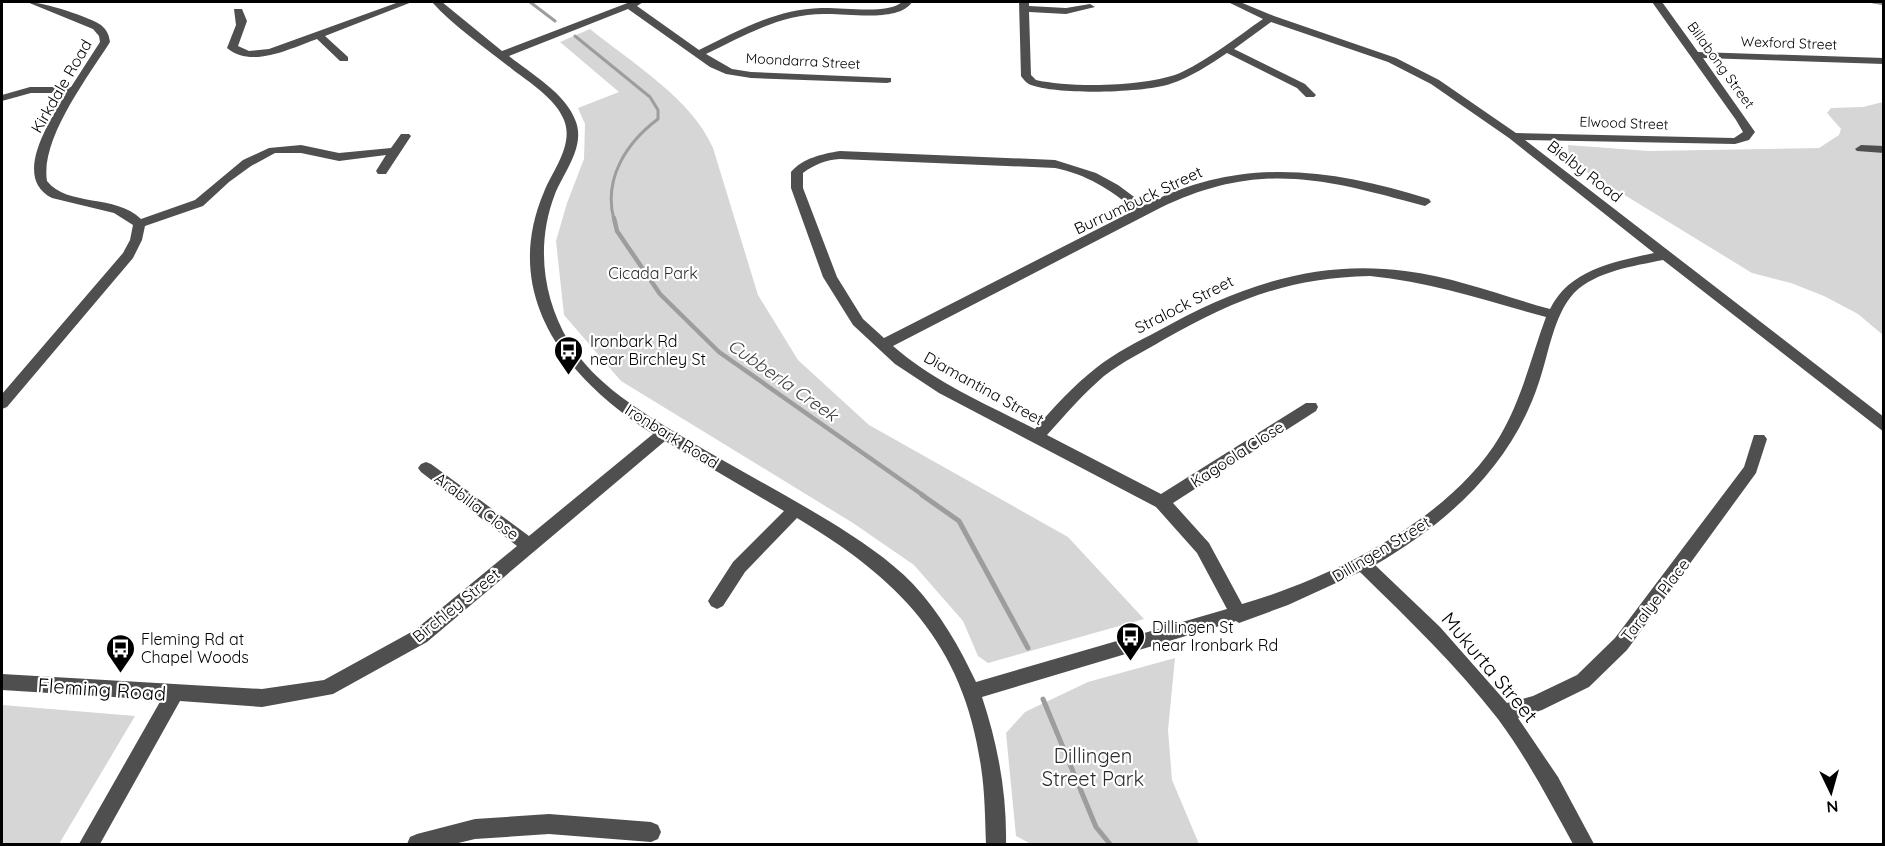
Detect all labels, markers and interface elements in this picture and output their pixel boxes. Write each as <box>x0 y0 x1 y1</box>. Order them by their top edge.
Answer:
street label: Billabong Street <box>1683 18 1759 112</box>
street label: Wexford Street <box>1740 32 1838 54</box>
street label: Kirkdale Road <box>26 36 96 136</box>
street label: Moondarra Street <box>745 49 861 73</box>
street label: Elwood Street <box>1579 112 1669 134</box>
street label: Bielby Road <box>1544 136 1626 206</box>
street label: Burrumbuck Street <box>1071 162 1205 238</box>
park label: Cicada Park <box>608 263 698 283</box>
street label: Stralock Street <box>1131 271 1237 337</box>
place label: Ironbark Rd near Birchley St <box>590 331 706 369</box>
bus stop icon: Ironbark Rd near Birchley St <box>553 334 585 376</box>
water label: Cubberla Creek <box>724 334 844 427</box>
street label: Diamantina Street <box>921 347 1047 429</box>
street label: Ironbark Road <box>621 399 723 473</box>
street label: Kagoola Close <box>1187 416 1287 492</box>
street label: Arabilia Close <box>431 468 523 544</box>
street label: Dillingen Street <box>1328 512 1434 586</box>
street label: Taralye Place <box>1616 555 1694 645</box>
street label: Birchley Street <box>408 564 504 646</box>
street label: Mukurta Street <box>1437 607 1544 728</box>
place label: Dillingen St near Ironbark Rd <box>1152 617 1278 655</box>
bus stop icon: Dillingen St near Ironbark Rd <box>1115 620 1147 662</box>
place label: Fleming Rd at Chapel Woods <box>141 629 249 667</box>
bus stop icon: Fleming Rd at Chapel Woods <box>104 632 136 674</box>
street label: Fleming Road <box>37 672 167 706</box>
park label: Dillingen Street Park <box>1042 743 1144 791</box>
north arrow <box>1801 762 1861 822</box>
text: N <box>1826 796 1839 817</box>

